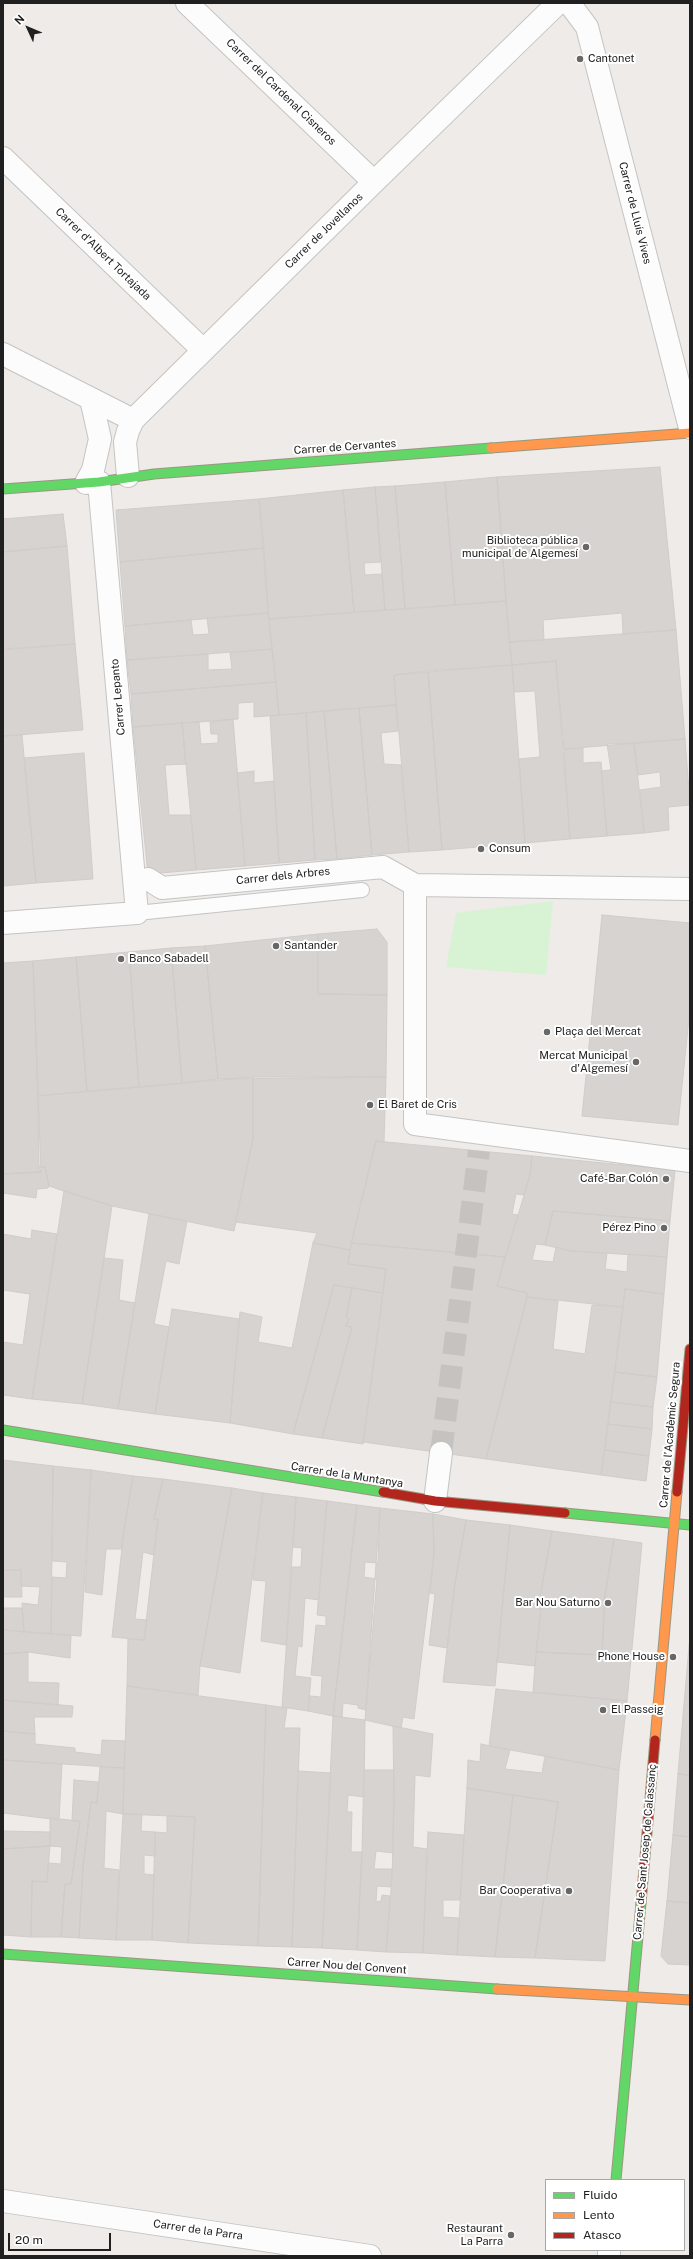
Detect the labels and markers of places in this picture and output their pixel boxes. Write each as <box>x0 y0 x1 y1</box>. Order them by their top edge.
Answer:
place label: Cantonet <box>588 52 635 66</box>
marker: Cantonet <box>575 54 585 64</box>
place label: Biblioteca pública municipal de Algemesí <box>462 534 578 560</box>
marker: Biblioteca pública municipal de Algemesí <box>581 542 591 552</box>
place label: Consum <box>489 842 531 856</box>
marker: Consum <box>476 844 486 854</box>
place label: Santander <box>284 939 337 953</box>
marker: Santander <box>271 941 281 951</box>
place label: Banco Sabadell <box>129 952 209 966</box>
marker: Banco Sabadell <box>116 954 126 964</box>
place label: Plaça del Mercat <box>555 1025 641 1039</box>
marker: Plaça del Mercat <box>542 1027 552 1037</box>
place label: Mercat Municipal d'Algemesí <box>539 1049 628 1075</box>
marker: Mercat Municipal d'Algemesí <box>631 1057 641 1067</box>
place label: El Baret de Cris <box>378 1098 457 1112</box>
marker: El Baret de Cris <box>365 1100 375 1110</box>
place label: Café-Bar Colón <box>580 1172 658 1186</box>
marker: Café-Bar Colón <box>661 1174 671 1184</box>
place label: Pérez Pino <box>602 1221 656 1235</box>
marker: Pérez Pino <box>659 1223 669 1233</box>
place label: Bar Nou Saturno <box>515 1596 600 1610</box>
marker: Bar Nou Saturno <box>603 1598 613 1608</box>
place label: Phone House <box>597 1650 665 1664</box>
marker: Phone House <box>668 1652 678 1662</box>
place label: El Passeig <box>611 1703 664 1717</box>
marker: El Passeig <box>598 1705 608 1715</box>
place label: Bar Cooperativa <box>479 1884 561 1898</box>
marker: Bar Cooperativa <box>564 1886 574 1896</box>
place label: Restaurant La Parra <box>447 2222 503 2248</box>
marker: Restaurant La Parra <box>506 2230 516 2240</box>

